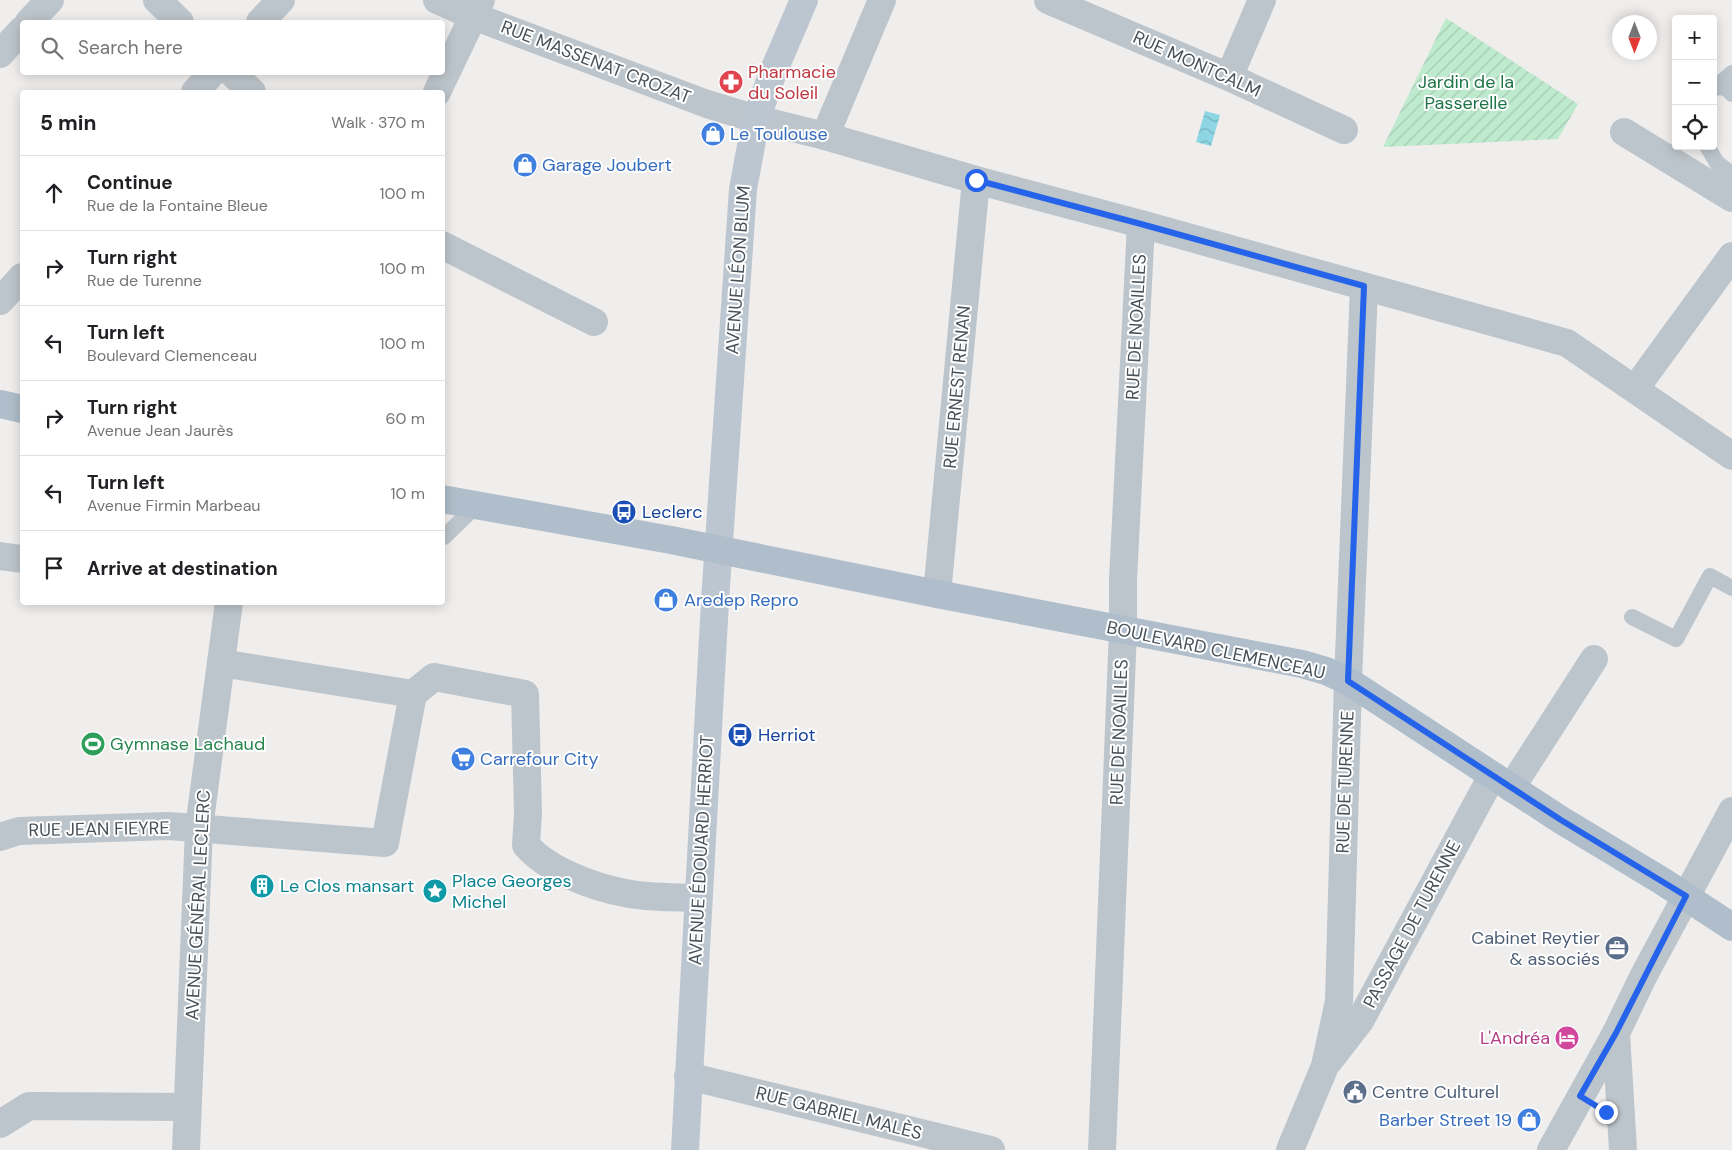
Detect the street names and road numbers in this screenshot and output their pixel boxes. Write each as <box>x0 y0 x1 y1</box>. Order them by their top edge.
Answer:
street label: RUE MASSENAT CROZAT <box>498 15 694 109</box>
street label: RUE MONTCALM <box>1129 25 1265 103</box>
street label: AVENUE LÉON BLUM <box>720 185 756 355</box>
street label: RUE DE NOAILLES <box>1120 253 1152 401</box>
street label: RUE ERNEST RENAN <box>938 304 976 470</box>
street label: BOULEVARD CLEMENCEAU <box>1104 615 1328 685</box>
street label: RUE DE NOAILLES <box>1104 659 1134 805</box>
street label: RUE DE TURENNE <box>1331 710 1359 854</box>
street label: AVENUE ÉDOUARD HERRIOT <box>683 734 719 966</box>
street label: AVENUE GÉNÉRAL LECLERC <box>180 789 216 1021</box>
street label: RUE JEAN FIEYRE <box>28 816 170 842</box>
street label: PASSAGE DE TURENNE <box>1358 836 1466 1012</box>
street label: RUE GABRIEL MALÈS <box>753 1081 925 1145</box>

